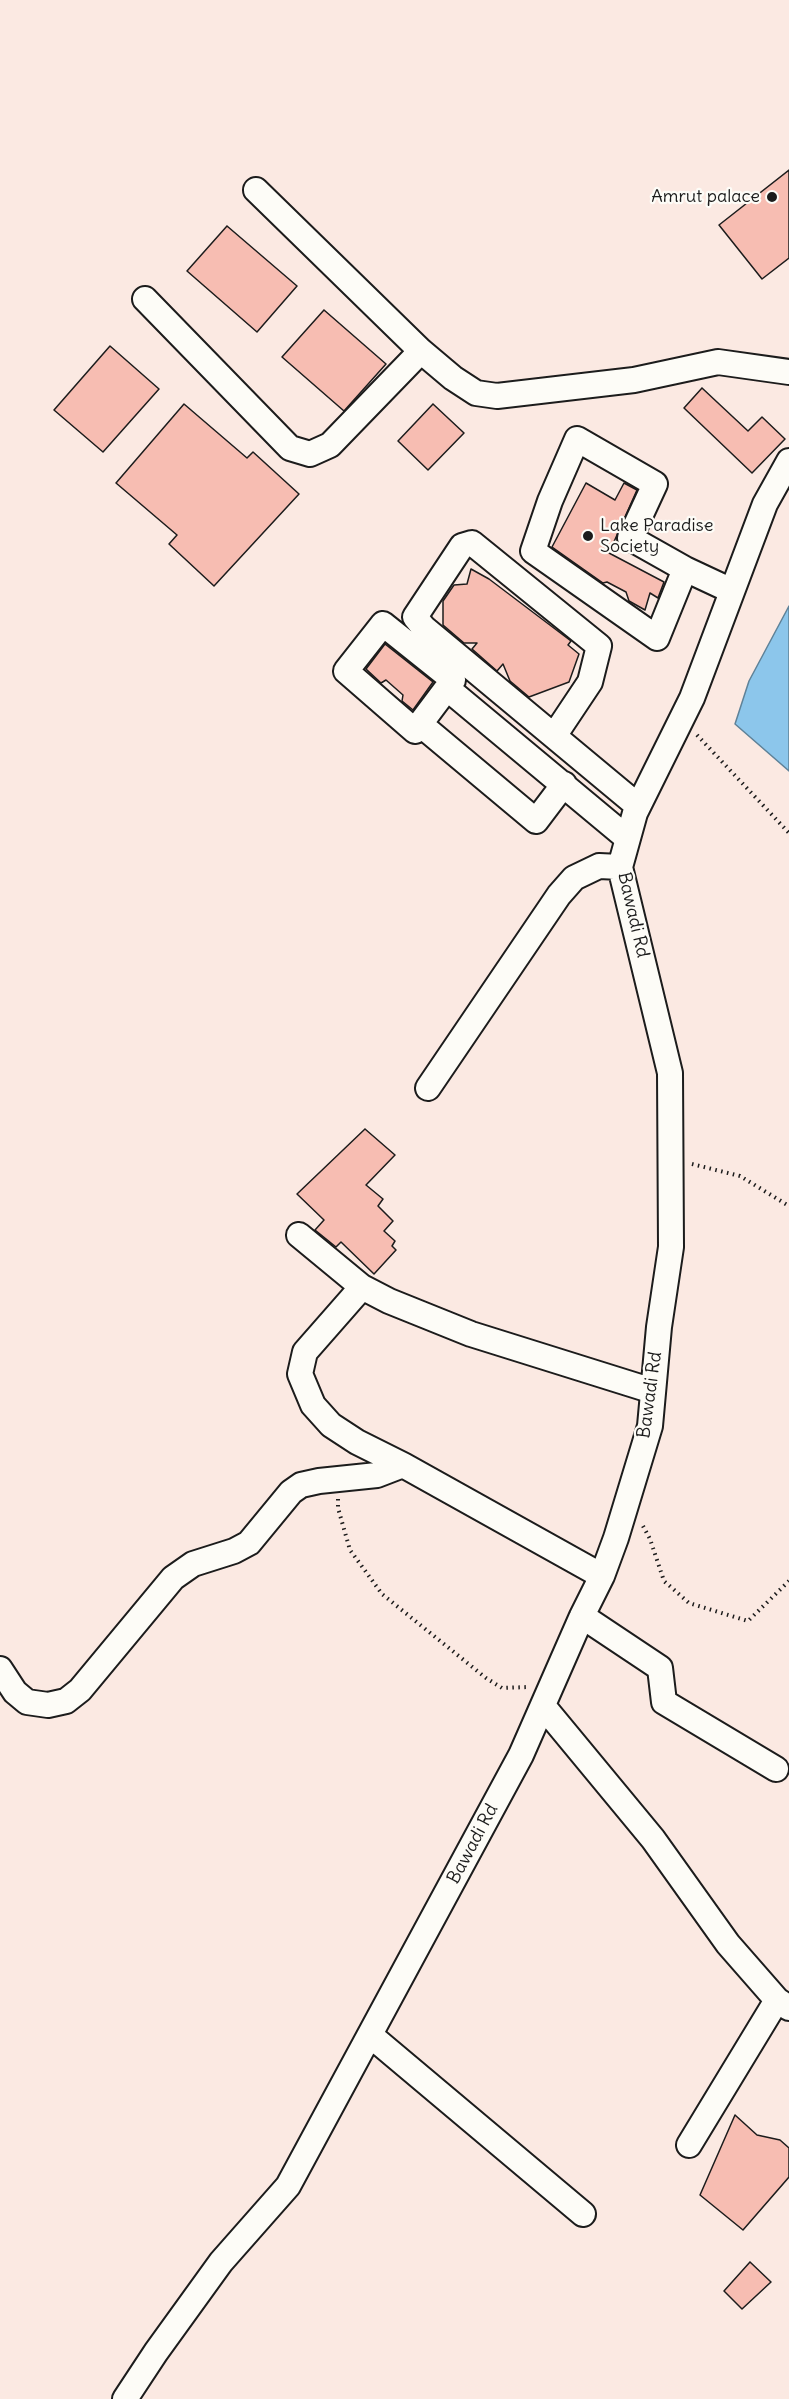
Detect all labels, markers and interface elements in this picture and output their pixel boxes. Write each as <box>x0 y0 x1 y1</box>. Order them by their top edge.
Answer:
place label: Amrut palace <box>651 186 760 208</box>
marker: Amrut palace <box>765 190 779 204</box>
place label: Lake Paradise Society <box>600 515 713 558</box>
marker: Lake Paradise Society <box>581 529 595 543</box>
street label: Bawadi Rd <box>613 870 653 960</box>
street label: Bawadi Rd <box>633 1350 667 1440</box>
street label: Bawadi Rd <box>443 1800 503 1888</box>

